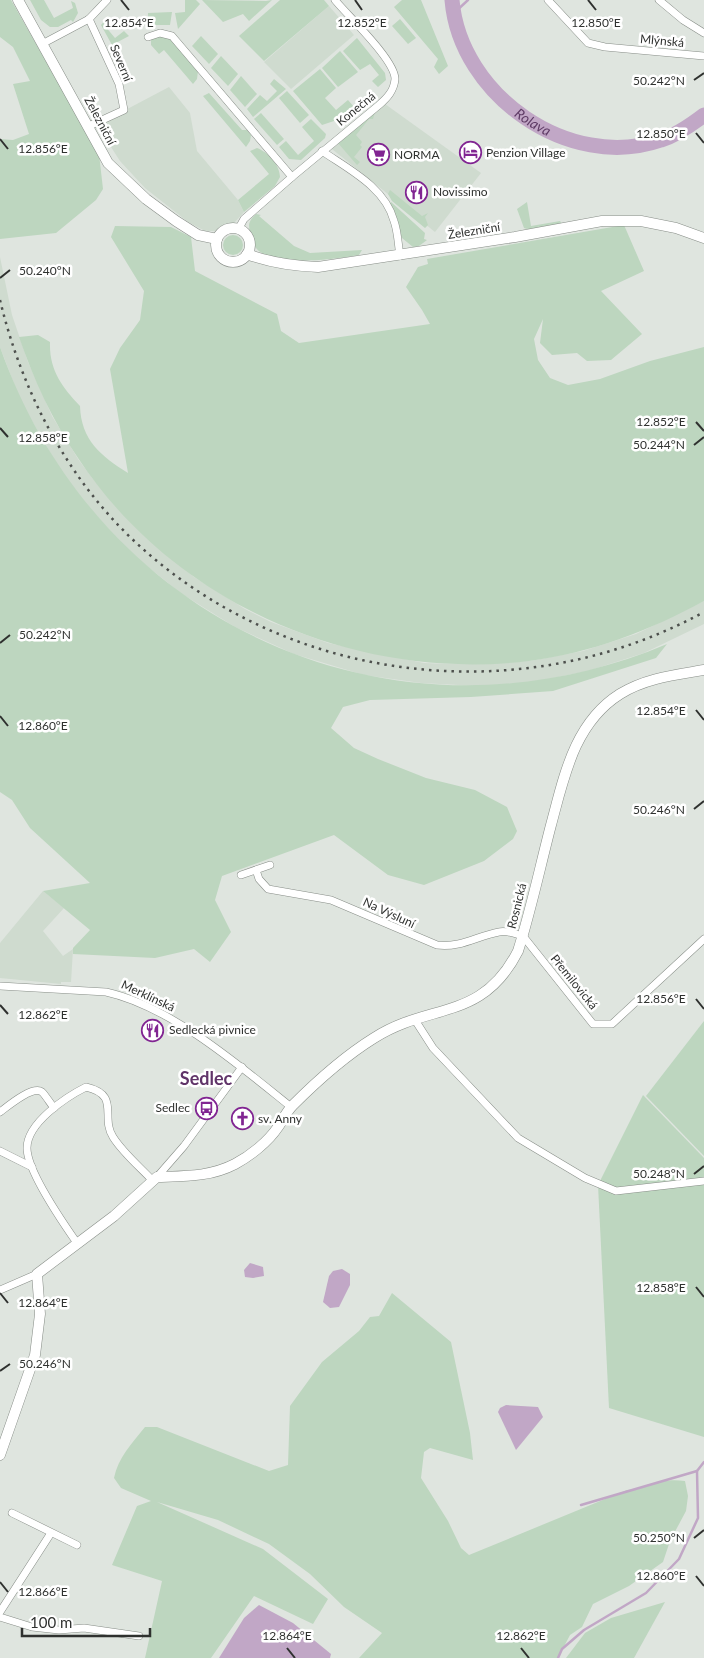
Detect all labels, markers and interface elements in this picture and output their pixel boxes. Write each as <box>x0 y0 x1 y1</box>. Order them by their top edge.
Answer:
text: 12.854°E <box>104 15 154 30</box>
text: 12.852°E <box>337 15 387 30</box>
text: 12.850°E <box>571 15 621 30</box>
street label: Mlýnská <box>639 31 685 50</box>
street label: Severní <box>107 42 136 85</box>
text: 50.242°N <box>633 73 685 88</box>
street label: Konečná <box>333 88 378 129</box>
street label: Železniční <box>81 94 120 149</box>
water label: Rolava <box>512 104 554 139</box>
text: 12.850°E <box>636 126 686 141</box>
text: 12.856°E <box>18 141 68 156</box>
hotel icon: Penzion Village <box>458 141 482 165</box>
supermarket icon: NORMA <box>366 143 390 167</box>
place label: Penzion Village <box>486 145 565 160</box>
place label: NORMA <box>394 147 440 162</box>
restaurant icon: Novissimo <box>405 180 429 204</box>
place label: Novissimo <box>433 184 488 199</box>
street label: Železniční <box>447 219 502 242</box>
text: 50.240°N <box>19 263 71 278</box>
text: 12.852°E <box>636 414 686 429</box>
text: 12.858°E <box>18 430 68 445</box>
text: 50.244°N <box>633 437 685 452</box>
text: 50.242°N <box>19 627 71 642</box>
text: 12.854°E <box>636 703 686 718</box>
text: 12.860°E <box>18 718 68 733</box>
text: 50.246°N <box>633 802 685 817</box>
street label: Rosnická <box>504 881 529 930</box>
street label: Na Výsluní <box>361 894 419 932</box>
street label: Přemilovická <box>548 951 601 1012</box>
street label: Merklínská <box>119 977 177 1014</box>
text: 12.856°E <box>636 991 686 1006</box>
text: 12.862°E <box>18 1007 68 1022</box>
restaurant icon: Sedlecká pivnice <box>141 1018 165 1042</box>
place label: Sedlecká pivnice <box>169 1022 256 1037</box>
district label: Sedlec <box>180 1067 233 1089</box>
bus stop icon: Sedlec <box>194 1096 218 1120</box>
place label: Sedlec <box>156 1100 190 1115</box>
church icon: sv. Anny <box>230 1107 254 1131</box>
place label: sv. Anny <box>258 1111 303 1126</box>
text: 50.248°N <box>633 1166 685 1181</box>
text: 12.858°E <box>636 1280 686 1295</box>
text: 12.864°E <box>18 1295 68 1310</box>
text: 50.246°N <box>19 1356 71 1371</box>
text: 50.250°N <box>633 1530 685 1545</box>
text: 12.860°E <box>636 1568 686 1583</box>
text: 12.866°E <box>18 1584 68 1599</box>
scale bar <box>22 1606 150 1638</box>
text: 100 m <box>30 1613 72 1631</box>
text: 12.864°E <box>262 1628 312 1643</box>
text: 12.862°E <box>496 1628 546 1643</box>

